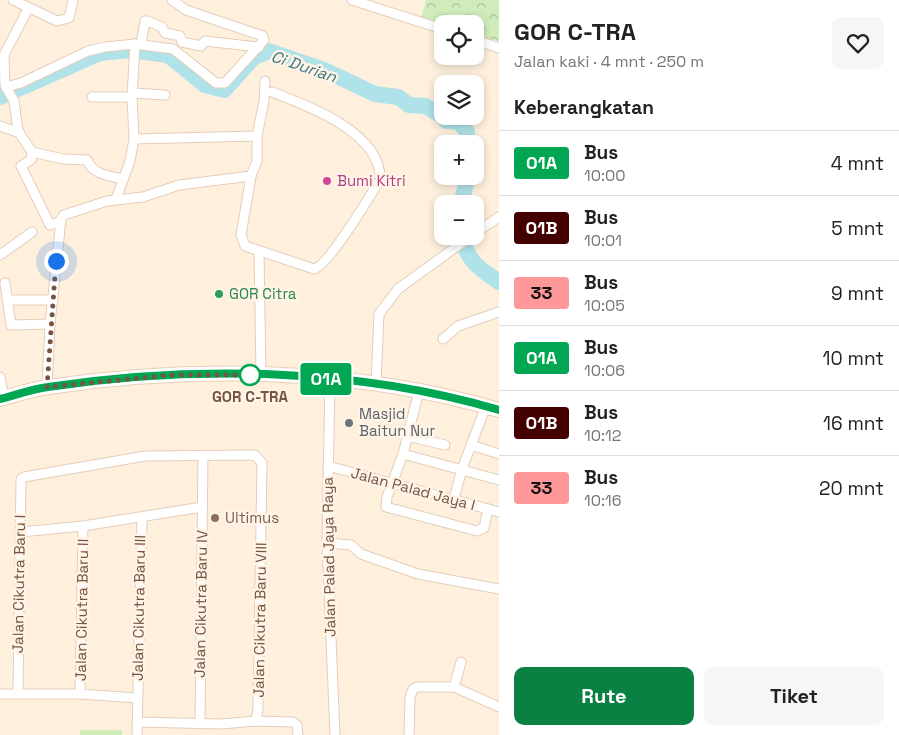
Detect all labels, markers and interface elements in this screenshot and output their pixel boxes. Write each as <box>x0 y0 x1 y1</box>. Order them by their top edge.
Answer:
map controls <box>434 15 484 245</box>
button: locate <box>434 15 484 65</box>
text: GOR C-TRA <box>514 16 636 47</box>
button: heart <box>832 17 884 69</box>
water label: Ci Durian <box>268 46 340 88</box>
text: Jalan kaki · 4 mnt · 250 m <box>514 51 704 72</box>
button: layers <box>434 75 484 125</box>
text: Keberangkatan <box>514 95 654 120</box>
button: + <box>434 135 484 185</box>
text: Bus <box>584 140 618 165</box>
text: 01A <box>526 151 557 174</box>
text: 4 mnt <box>831 151 884 176</box>
text: 10:00 <box>584 165 626 186</box>
place label: Bumi Kitri <box>337 171 406 190</box>
marker: Bumi Kitri <box>321 175 333 187</box>
button: − <box>434 195 484 245</box>
text: Bus <box>584 205 618 230</box>
text: 01B <box>526 216 557 239</box>
text: 5 mnt <box>831 216 884 241</box>
text: 10:01 <box>584 230 622 251</box>
your location <box>44 249 69 274</box>
text: Bus <box>584 270 618 295</box>
text: 33 <box>531 281 552 304</box>
text: 9 mnt <box>831 281 884 306</box>
place label: GOR Citra <box>229 284 297 303</box>
marker: GOR Citra <box>213 288 225 300</box>
text: 10:05 <box>584 295 625 316</box>
text: Bus <box>584 335 618 360</box>
text: 01A <box>526 346 557 369</box>
text: 10 mnt <box>823 346 884 371</box>
text: 10:06 <box>584 360 625 381</box>
line badge: 01A <box>297 363 355 395</box>
marker: GOR C-TRA <box>239 364 261 386</box>
text: 01A <box>310 367 342 390</box>
place label: GOR C-TRA <box>212 387 289 406</box>
text: Bus <box>584 400 618 425</box>
place label: Masjid Baitun Nur <box>359 404 435 440</box>
text: 01B <box>526 411 557 434</box>
text: 16 mnt <box>823 411 884 436</box>
marker: Masjid Baitun Nur <box>343 417 355 429</box>
text: 10:12 <box>584 425 621 446</box>
street label: Jalan Palad Jaya I <box>349 463 477 514</box>
text: Bus <box>584 465 618 490</box>
text: 33 <box>531 476 552 499</box>
text: 20 mnt <box>819 476 884 501</box>
street label: Jalan Palad Jaya Raya <box>318 477 339 637</box>
text: 10:16 <box>584 490 621 511</box>
place label: Ultimus <box>225 508 279 527</box>
marker: Ultimus <box>209 512 221 524</box>
street label: Jalan Cikutra Baru I <box>8 514 29 654</box>
street label: Jalan Cikutra Baru IV <box>190 530 211 678</box>
street label: Jalan Cikutra Baru III <box>128 535 149 681</box>
street label: Jalan Cikutra Baru II <box>71 539 92 681</box>
street label: Jalan Cikutra Baru VIII <box>249 542 270 698</box>
button: Rute <box>514 667 694 725</box>
button: Tiket <box>704 667 884 725</box>

